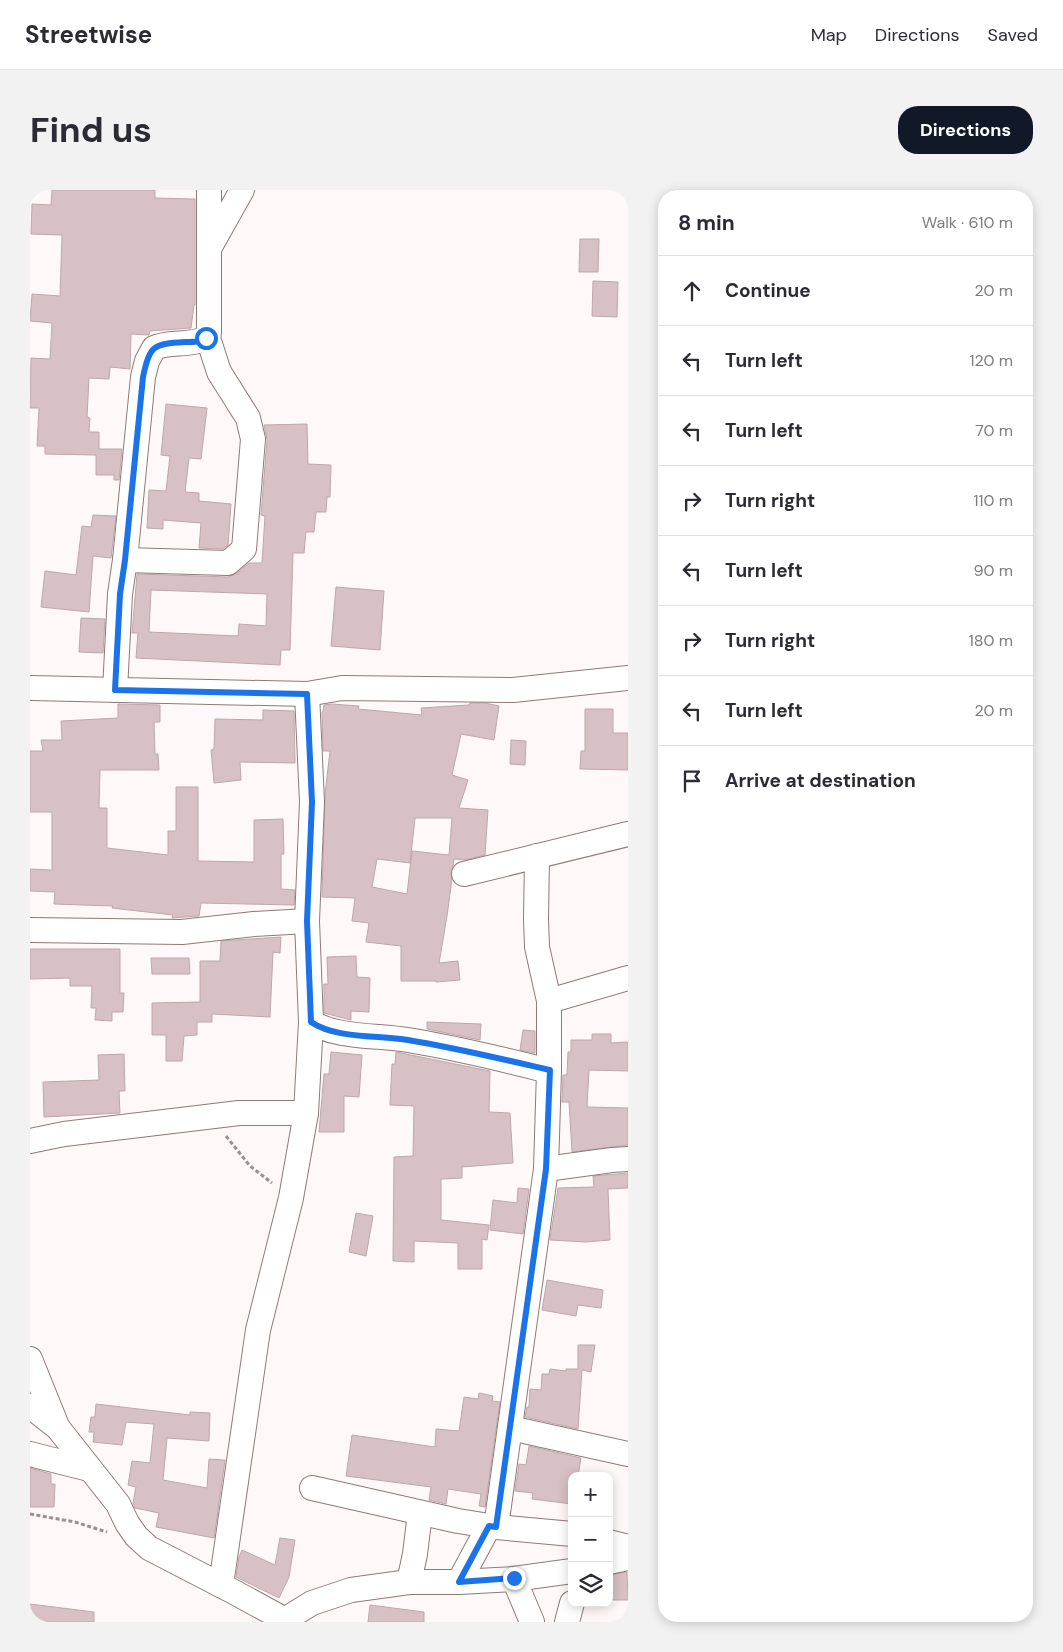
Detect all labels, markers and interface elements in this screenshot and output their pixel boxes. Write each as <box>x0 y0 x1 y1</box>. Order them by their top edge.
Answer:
text: Streetwise <box>25 19 152 50</box>
text: Map <box>811 23 847 47</box>
text: Directions <box>875 23 960 47</box>
text: Saved <box>988 23 1038 47</box>
button: Directions <box>898 106 1033 154</box>
text: Find us <box>30 107 152 153</box>
text: 8 min <box>678 209 735 237</box>
text: Walk · 610 m <box>922 212 1013 233</box>
icon: ahead <box>678 277 706 305</box>
text: Continue <box>725 278 811 303</box>
text: 20 m <box>974 280 1013 301</box>
route start <box>195 327 218 350</box>
icon: left <box>678 347 706 375</box>
text: Turn left <box>725 348 803 373</box>
text: 120 m <box>969 350 1013 371</box>
icon: left <box>678 417 706 445</box>
text: Turn left <box>725 418 803 443</box>
text: 70 m <box>975 420 1013 441</box>
icon: right <box>678 487 706 515</box>
text: Turn right <box>725 488 815 513</box>
text: 110 m <box>974 490 1013 511</box>
icon: left <box>678 557 706 585</box>
text: Turn left <box>725 558 803 583</box>
text: 90 m <box>973 560 1013 581</box>
icon: right <box>678 627 706 655</box>
text: Turn right <box>725 628 815 653</box>
text: 180 m <box>969 630 1013 651</box>
icon: left <box>678 697 706 725</box>
text: Turn left <box>725 698 803 723</box>
text: 20 m <box>974 700 1013 721</box>
icon: arrive <box>678 767 706 795</box>
text: Arrive at destination <box>725 768 916 793</box>
map controls <box>568 1472 613 1607</box>
button: + <box>568 1472 613 1517</box>
button: − <box>568 1517 613 1562</box>
button: layers <box>568 1562 613 1607</box>
route end <box>503 1567 526 1590</box>

